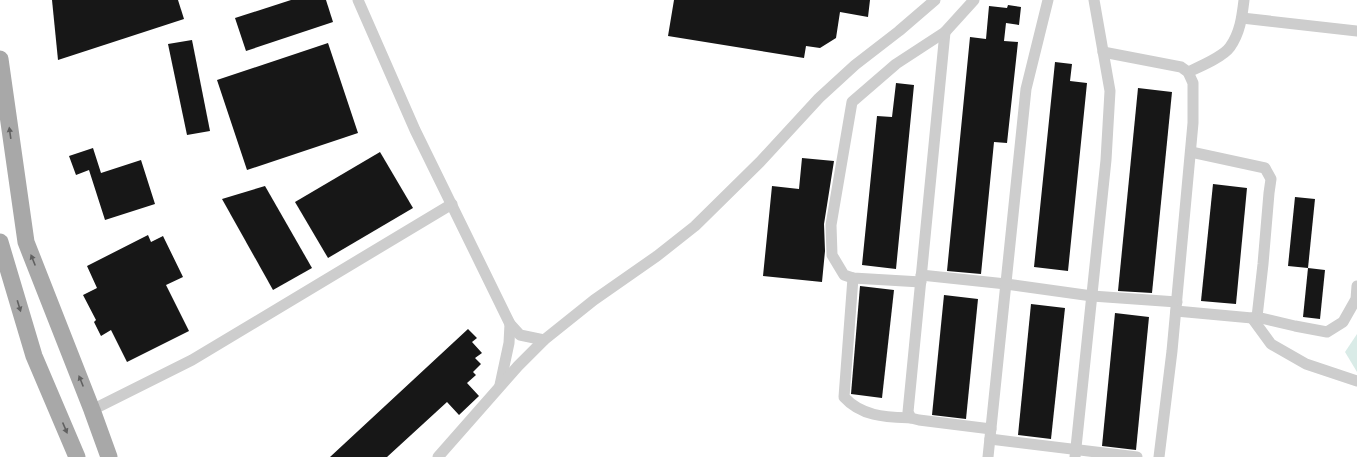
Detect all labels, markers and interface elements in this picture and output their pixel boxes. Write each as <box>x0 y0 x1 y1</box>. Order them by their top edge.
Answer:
one-way arrow <box>7 127 13 139</box>
one-way arrow <box>30 254 36 266</box>
one-way arrow <box>16 301 22 313</box>
one-way arrow <box>77 375 83 387</box>
one-way arrow <box>62 422 68 434</box>

